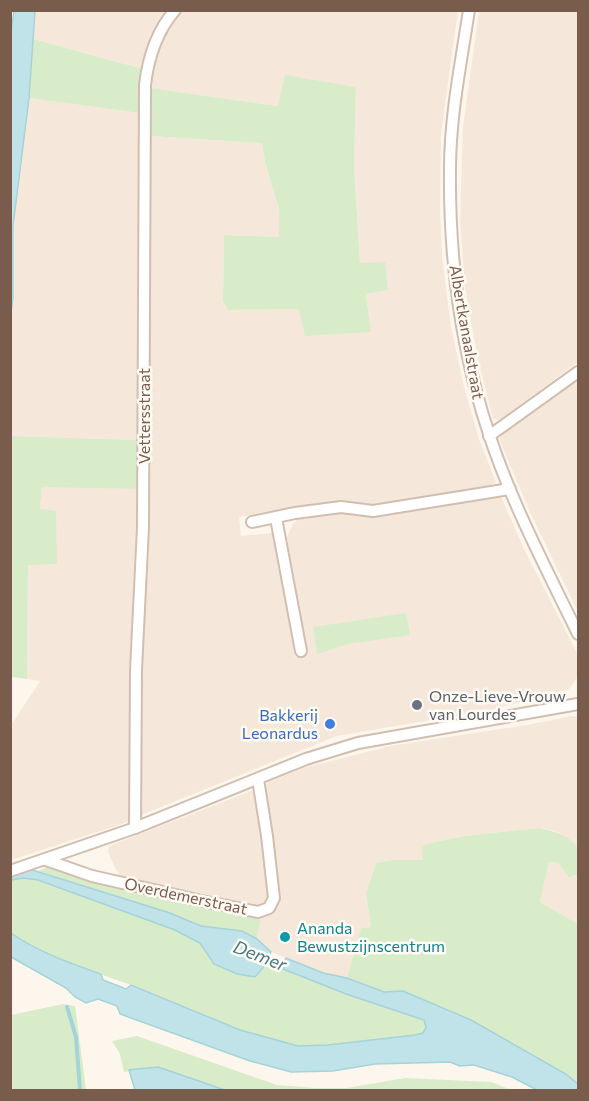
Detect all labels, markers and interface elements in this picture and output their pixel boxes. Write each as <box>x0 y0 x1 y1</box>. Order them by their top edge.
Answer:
street label: Albertkanaalstraat <box>446 263 489 401</box>
street label: Vettersstraat <box>134 367 153 464</box>
place label: Onze-Lieve-Vrouw van Lourdes <box>429 686 566 723</box>
marker: Onze-Lieve-Vrouw van Lourdes <box>410 698 424 712</box>
place label: Bakkerij Leonardus <box>242 705 318 742</box>
marker: Bakkerij Leonardus <box>323 717 337 731</box>
street label: Overdemerstraat <box>123 873 250 918</box>
place label: Ananda Bewustzijnscentrum <box>297 918 445 955</box>
marker: Ananda Bewustzijnscentrum <box>278 930 292 944</box>
water label: Demer <box>231 935 291 976</box>

